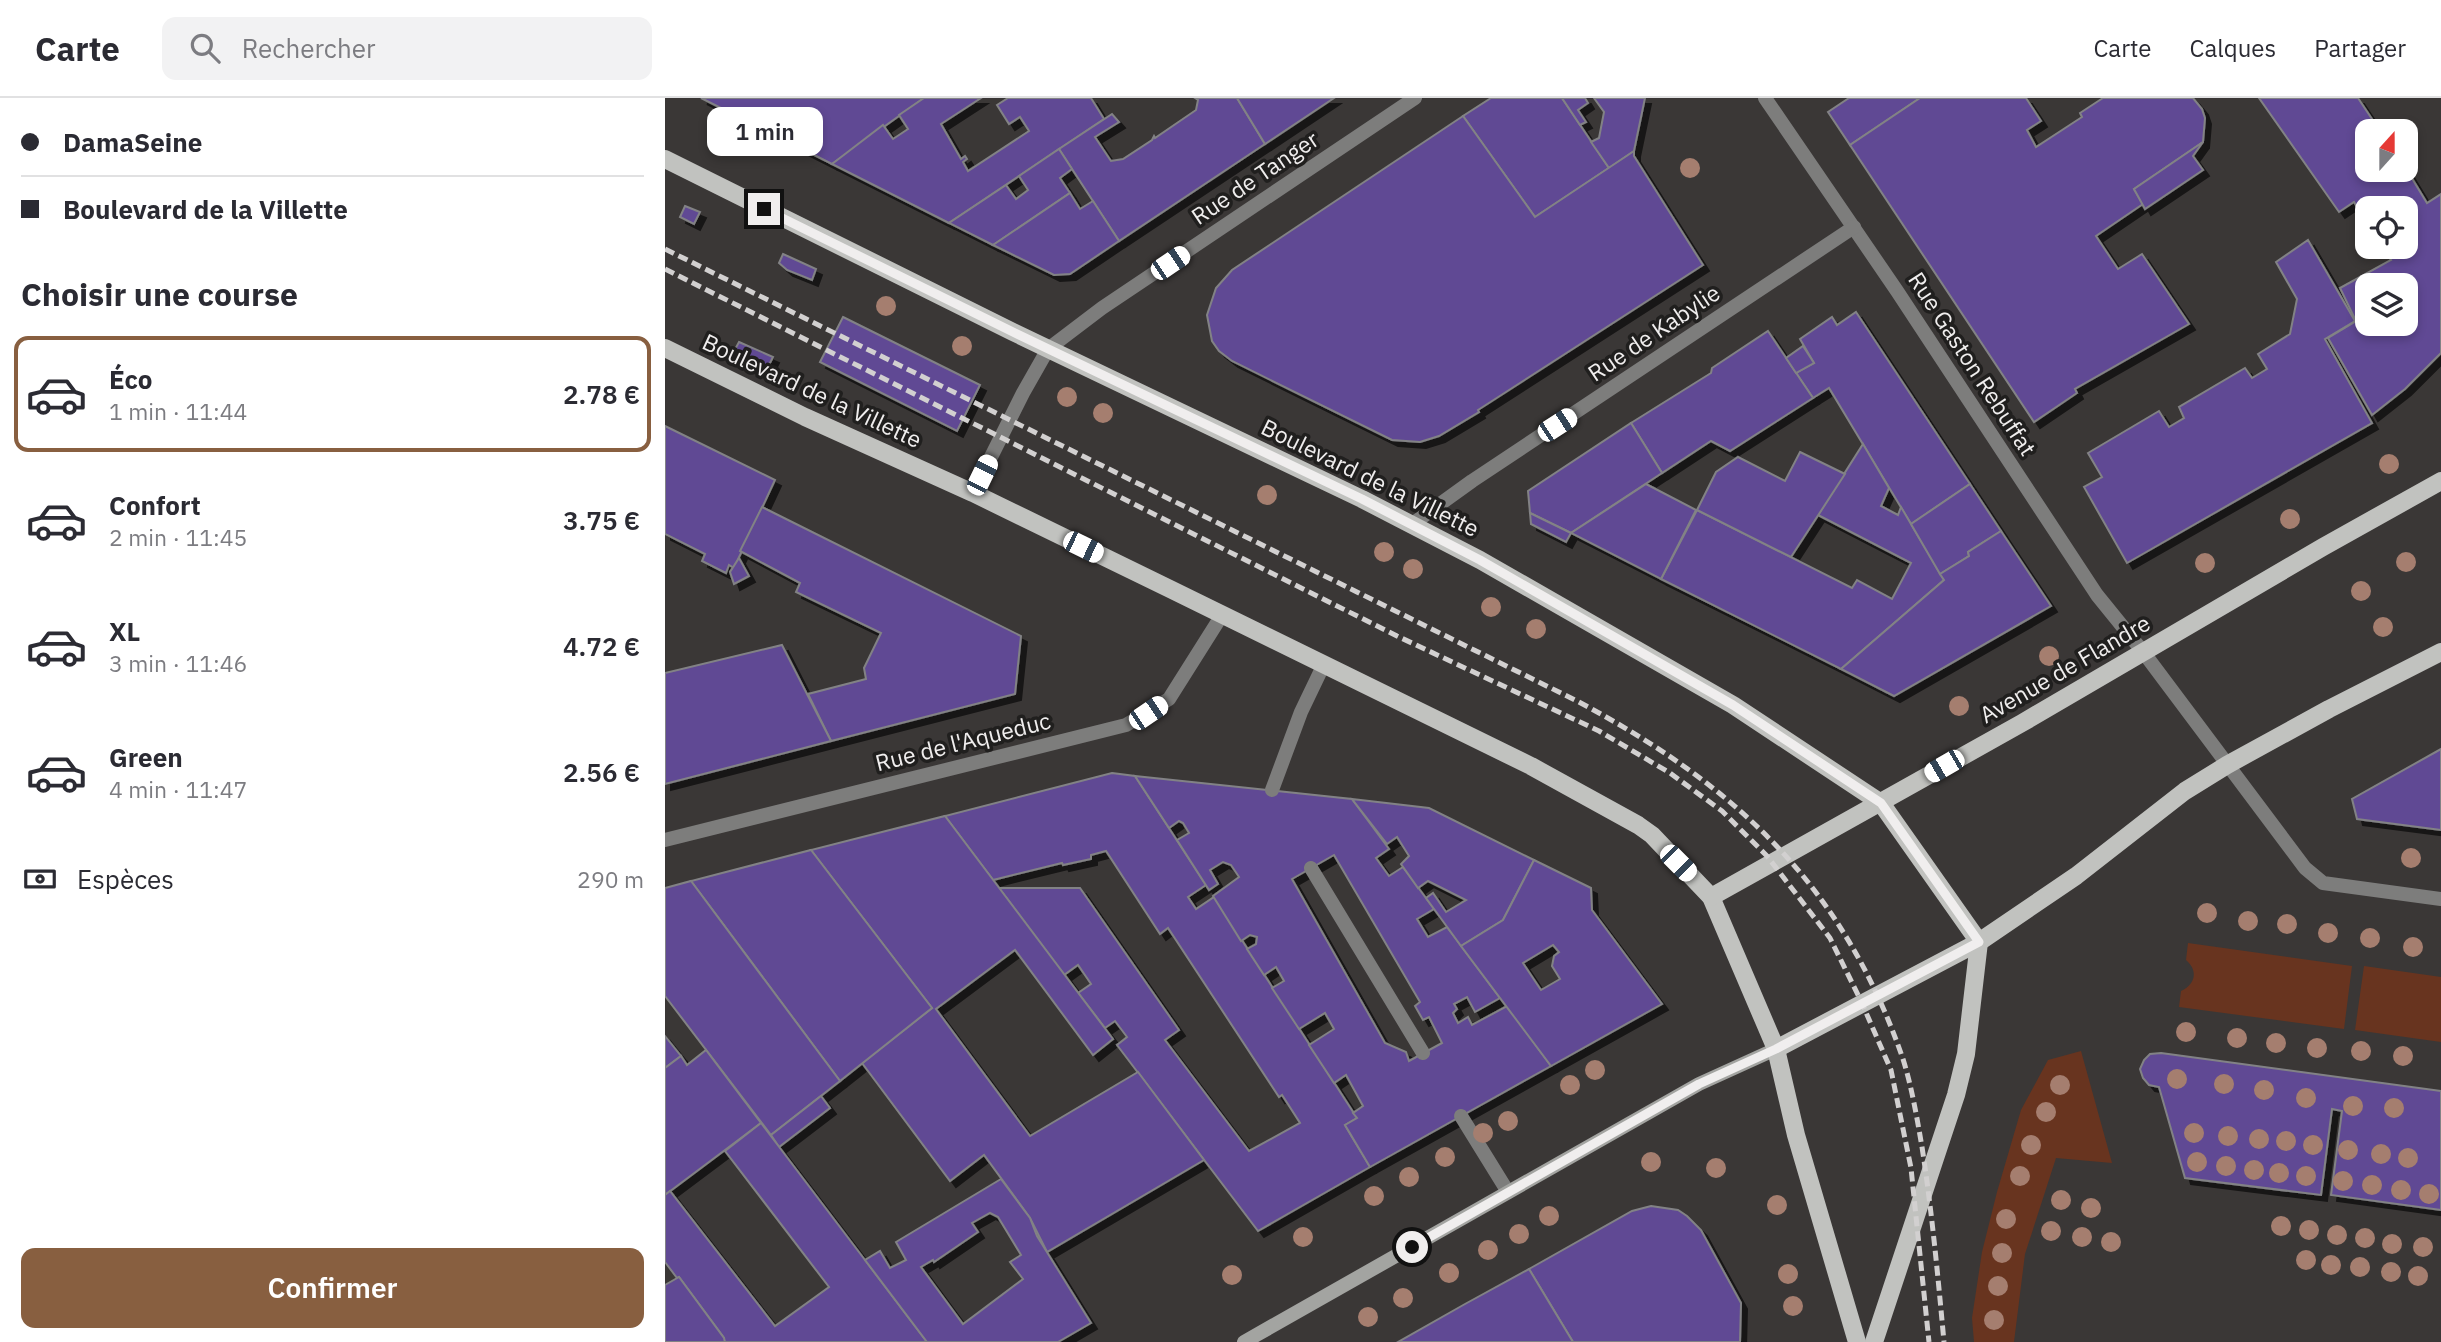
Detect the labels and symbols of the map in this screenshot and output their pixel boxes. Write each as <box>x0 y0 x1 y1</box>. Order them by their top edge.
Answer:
callout: 1 min <box>706 108 822 156</box>
north arrow <box>2355 119 2419 182</box>
street label: Rue de Tanger <box>1185 123 1324 231</box>
route end <box>748 193 780 225</box>
car <box>1147 243 1194 283</box>
street label: Rue Gaston Rebuffat <box>1902 266 2043 461</box>
street label: Rue de Kabylie <box>1582 277 1725 387</box>
street label: Boulevard de la Villette <box>698 326 927 454</box>
car <box>1534 405 1581 445</box>
street label: Boulevard de la Villette <box>1257 411 1484 543</box>
car <box>964 452 1001 498</box>
car <box>1060 528 1107 566</box>
street label: Avenue de Flandre <box>1974 607 2155 729</box>
car <box>1125 693 1172 733</box>
street label: Rue de l'Aqueduc <box>872 705 1054 777</box>
car <box>1921 746 1968 786</box>
car <box>1656 841 1701 885</box>
route start <box>1396 1231 1428 1263</box>

